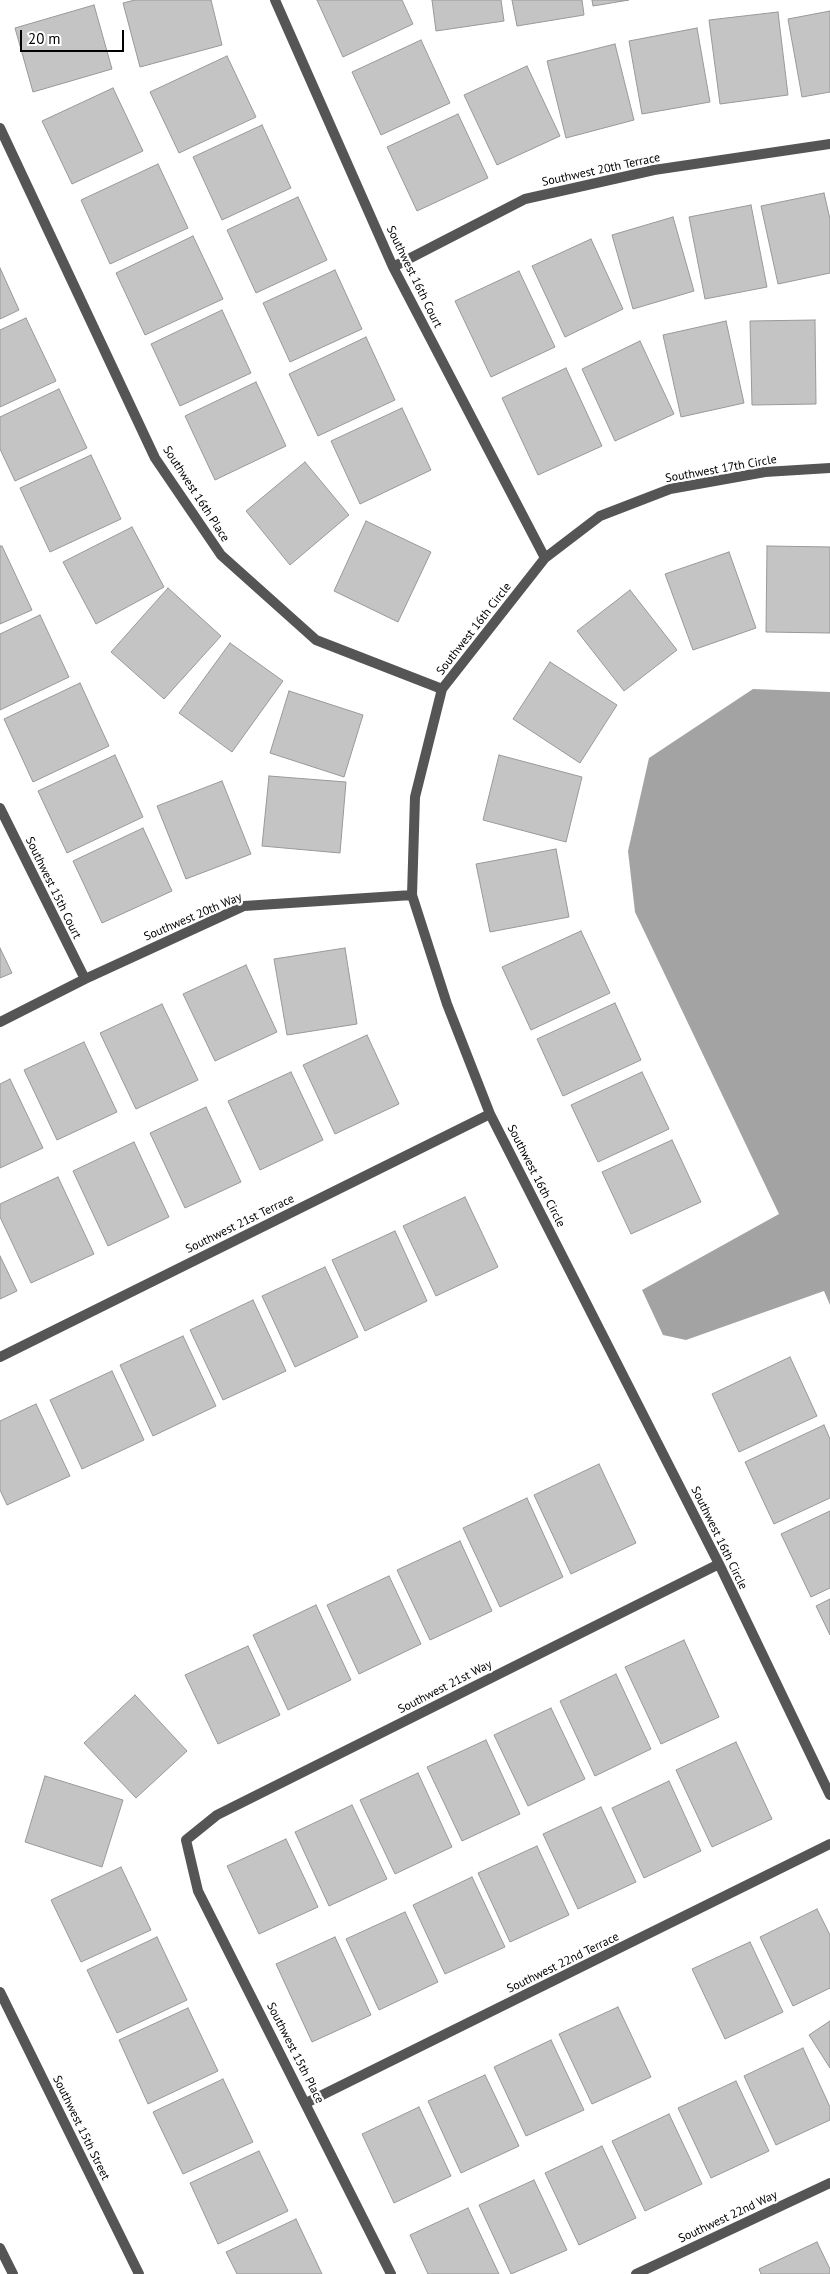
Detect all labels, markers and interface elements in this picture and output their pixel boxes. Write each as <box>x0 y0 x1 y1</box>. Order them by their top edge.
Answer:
scale bar <box>22 20 126 52</box>
text: 20 m <box>28 29 61 48</box>
street label: Southwest 20th Terrace <box>541 150 661 190</box>
street label: Southwest 16th Court <box>383 224 445 330</box>
street label: Southwest 16th Place <box>160 443 232 545</box>
street label: Southwest 17th Circle <box>664 452 778 486</box>
street label: Southwest 16th Circle <box>434 580 514 678</box>
street label: Southwest 15th Court <box>22 835 84 941</box>
street label: Southwest 20th Way <box>142 890 244 944</box>
street label: Southwest 16th Circle <box>504 1122 568 1230</box>
street label: Southwest 21st Terrace <box>183 1191 297 1257</box>
street label: Southwest 16th Circle <box>688 1484 750 1592</box>
street label: Southwest 21st Way <box>396 1657 494 1717</box>
street label: Southwest 22nd Terrace <box>505 1930 621 1996</box>
street label: Southwest 15th Place <box>263 2000 327 2106</box>
street label: Southwest 15th Street <box>49 2073 113 2183</box>
street label: Southwest 22nd Way <box>676 2188 780 2246</box>

